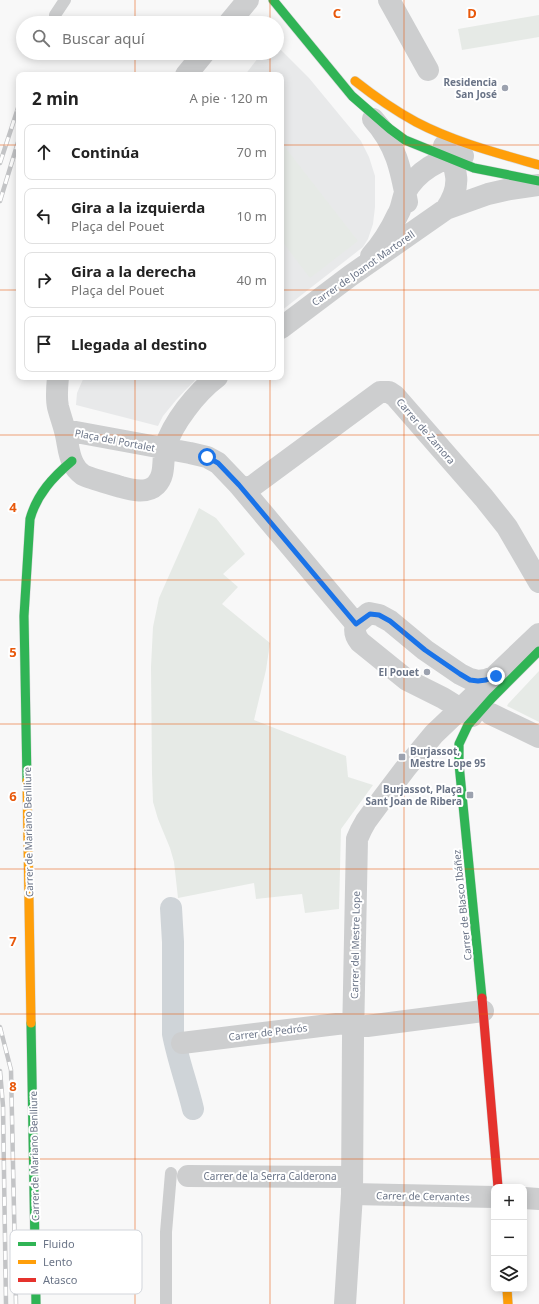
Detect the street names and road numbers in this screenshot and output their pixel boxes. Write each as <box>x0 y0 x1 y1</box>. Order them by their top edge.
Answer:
street label: Carrer de Joanot Martorell <box>309 227 417 309</box>
street label: Carrer de Zamora <box>393 395 459 467</box>
street label: Plaça del Portalet <box>74 425 157 455</box>
street label: Carrer de Mariano Benlliure <box>20 766 36 897</box>
street label: Carrer de Blasco Ibáñez <box>449 849 475 961</box>
street label: Carrer del Mestre Lope <box>347 891 363 999</box>
street label: Carrer de Pedrós <box>228 1020 308 1044</box>
street label: Carrer de Mariano Benlliure <box>26 1090 42 1221</box>
street label: Carrer de la Serra Calderona <box>203 1169 337 1183</box>
street label: Carrer de Cervantes <box>376 1188 470 1204</box>

